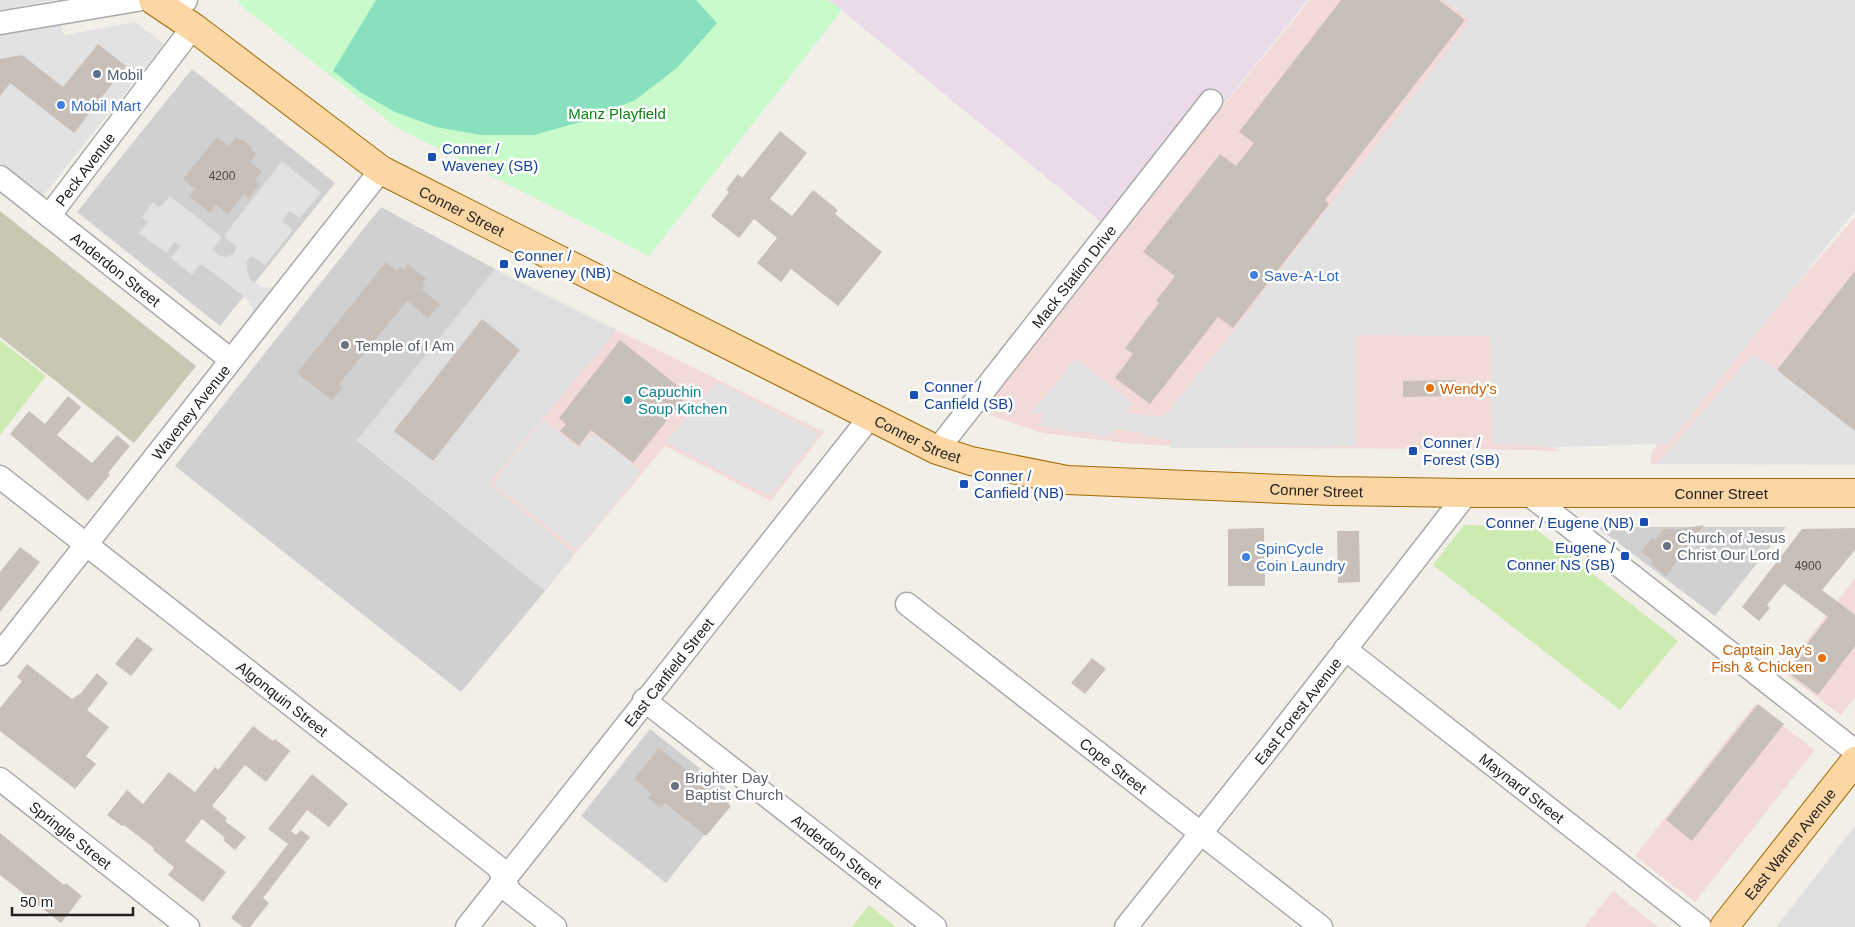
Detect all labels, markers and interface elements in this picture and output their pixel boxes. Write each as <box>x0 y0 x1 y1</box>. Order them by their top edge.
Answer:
place label: Mobil <box>107 66 143 83</box>
marker: Mobil <box>91 68 103 80</box>
place label: Mobil Mart <box>71 97 142 114</box>
marker: Mobil Mart <box>55 99 67 111</box>
park label: Manz Playfield <box>568 105 666 122</box>
street label: Peck Avenue <box>52 129 118 209</box>
place label: Conner / Waveney (SB) <box>442 140 538 174</box>
marker: Conner / Waveney (SB) <box>426 151 438 163</box>
house number: 4200 <box>209 169 236 183</box>
street label: Conner Street <box>416 182 508 240</box>
street label: Mack Station Drive <box>1028 221 1119 331</box>
street label: Anderdon Street <box>68 228 165 310</box>
place label: Conner / Waveney (NB) <box>514 247 611 281</box>
marker: Conner / Waveney (NB) <box>498 258 510 270</box>
place label: Save-A-Lot <box>1264 267 1340 284</box>
marker: Save-A-Lot <box>1248 269 1260 281</box>
place label: Temple of I Am <box>355 337 454 354</box>
marker: Temple of I Am <box>339 339 351 351</box>
street label: Waveney Avenue <box>148 361 233 463</box>
place label: Conner / Canfield (SB) <box>924 378 1013 412</box>
place label: Wendy's <box>1440 380 1497 397</box>
marker: Wendy's <box>1424 382 1436 394</box>
place label: Capuchin Soup Kitchen <box>638 383 727 417</box>
marker: Conner / Canfield (SB) <box>908 389 920 401</box>
marker: Capuchin Soup Kitchen <box>622 394 634 406</box>
street label: Conner Street <box>872 412 964 466</box>
place label: Conner / Forest (SB) <box>1423 434 1500 468</box>
marker: Conner / Forest (SB) <box>1407 445 1419 457</box>
place label: Conner / Canfield (NB) <box>974 467 1064 501</box>
marker: Conner / Canfield (NB) <box>958 478 970 490</box>
street label: Conner Street <box>1269 480 1364 500</box>
street label: Conner Street <box>1674 485 1769 502</box>
place label: Conner / Eugene (NB) <box>1486 514 1634 531</box>
marker: Conner / Eugene (NB) <box>1638 516 1650 528</box>
place label: Church of Jesus Christ Our Lord <box>1677 529 1785 563</box>
place label: Eugene / Conner NS (SB) <box>1507 539 1616 573</box>
place label: SpinCycle Coin Laundry <box>1256 540 1346 574</box>
marker: Church of Jesus Christ Our Lord <box>1661 540 1673 552</box>
marker: Eugene / Conner NS (SB) <box>1619 550 1631 562</box>
marker: SpinCycle Coin Laundry <box>1240 551 1252 563</box>
house number: 4900 <box>1795 559 1822 573</box>
street label: East Canfield Street <box>620 614 717 730</box>
place label: Captain Jay's Fish & Chicken <box>1711 641 1812 675</box>
marker: Captain Jay's Fish & Chicken <box>1816 652 1828 664</box>
street label: East Forest Avenue <box>1251 654 1344 768</box>
street label: Algonquin Street <box>234 657 332 740</box>
street label: Cope Street <box>1077 734 1151 797</box>
street label: Maynard Street <box>1477 749 1568 827</box>
place label: Brighter Day Baptist Church <box>685 769 783 803</box>
marker: Brighter Day Baptist Church <box>669 780 681 792</box>
street label: East Warren Avenue <box>1741 785 1839 903</box>
street label: Springle Street <box>26 797 116 873</box>
street label: Anderdon Street <box>789 810 886 892</box>
scale bar <box>12 884 134 916</box>
text: 50 m <box>20 893 53 910</box>

